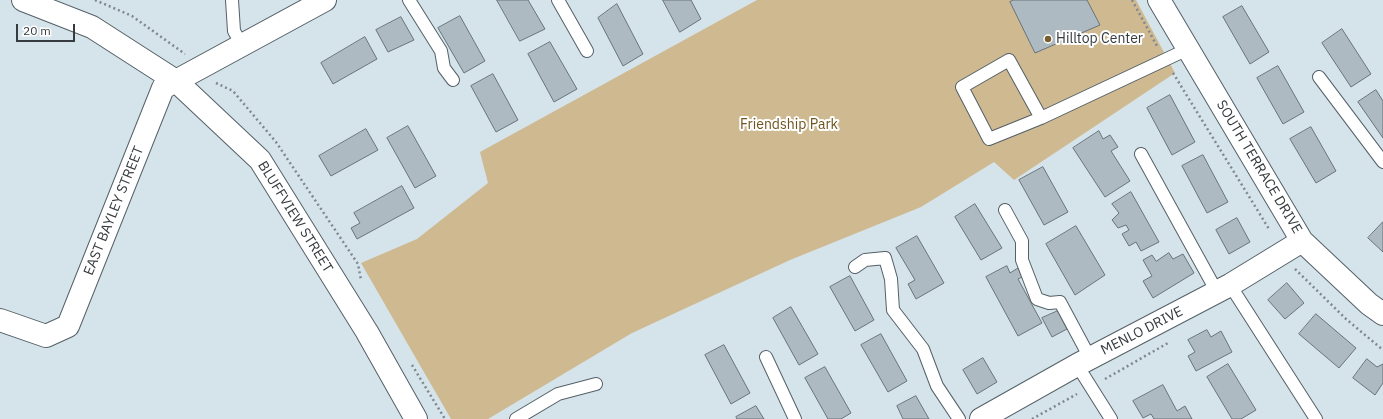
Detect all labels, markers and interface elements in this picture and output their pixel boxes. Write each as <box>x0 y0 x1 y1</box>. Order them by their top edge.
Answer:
scale bar <box>18 16 77 42</box>
text: 20 m <box>23 23 51 38</box>
place label: Hilltop Center <box>1056 31 1143 47</box>
marker: Hilltop Center <box>1043 34 1053 44</box>
street label: SOUTH TERRACE DRIVE <box>1213 97 1305 237</box>
park label: Friendship Park <box>740 117 838 133</box>
street label: EAST BAYLEY STREET <box>80 144 148 278</box>
street label: BLUFFVIEW STREET <box>254 158 336 276</box>
street label: MENLO DRIVE <box>1098 303 1186 359</box>

